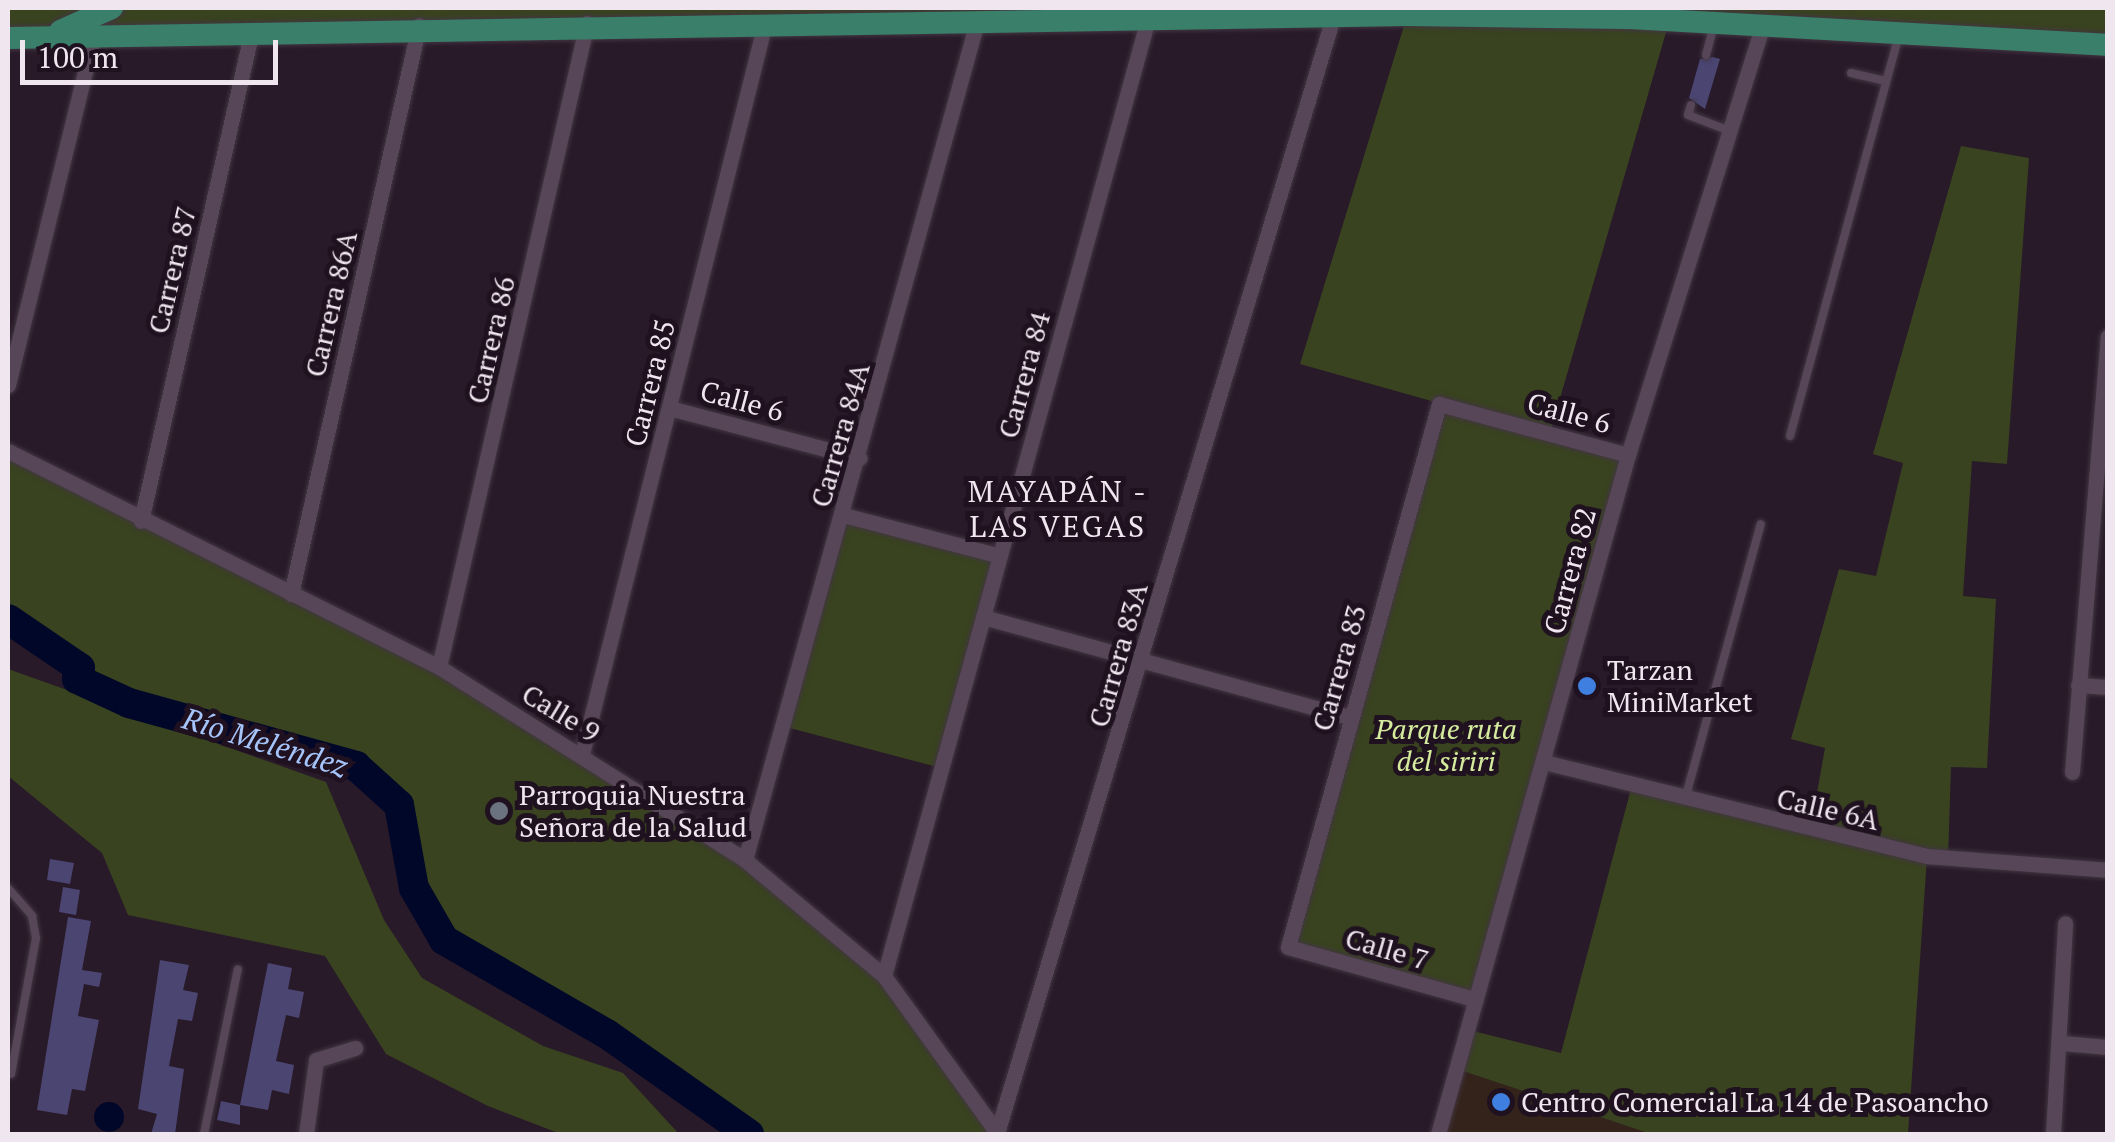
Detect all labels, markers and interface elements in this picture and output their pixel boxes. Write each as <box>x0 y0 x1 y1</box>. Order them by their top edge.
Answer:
scale bar <box>25 20 282 82</box>
text: 100 m <box>37 37 118 77</box>
street label: Carrera 87 <box>141 203 203 337</box>
street label: Carrera 86A <box>298 228 364 380</box>
street label: Carrera 86 <box>460 273 522 407</box>
street label: Carrera 84 <box>991 308 1057 442</box>
street label: Carrera 85 <box>618 316 682 450</box>
street label: Carrera 84A <box>803 359 877 511</box>
street label: Calle 6 <box>697 374 787 428</box>
street label: Calle 6 <box>1524 386 1614 440</box>
district label: MAYAPÁN - LAS VEGAS <box>967 473 1149 544</box>
street label: Carrera 82 <box>1537 504 1603 638</box>
street label: Carrera 83A <box>1081 579 1155 731</box>
street label: Carrera 83 <box>1305 601 1373 735</box>
place label: Tarzan MiniMarket <box>1607 653 1753 719</box>
marker: Tarzan MiniMarket <box>1576 675 1598 697</box>
street label: Calle 9 <box>516 677 606 749</box>
water label: Río Meléndez <box>178 700 352 784</box>
park label: Parque ruta del siriri <box>1375 712 1517 778</box>
place label: Parroquia Nuestra Señora de la Salud <box>519 778 747 844</box>
street label: Calle 6A <box>1774 781 1882 837</box>
marker: Parroquia Nuestra Señora de la Salud <box>488 800 510 822</box>
street label: Calle 7 <box>1342 921 1432 977</box>
place label: Centro Comercial La 14 de Pasoancho <box>1521 1085 1989 1119</box>
marker: Centro Comercial La 14 de Pasoancho <box>1490 1091 1512 1113</box>

